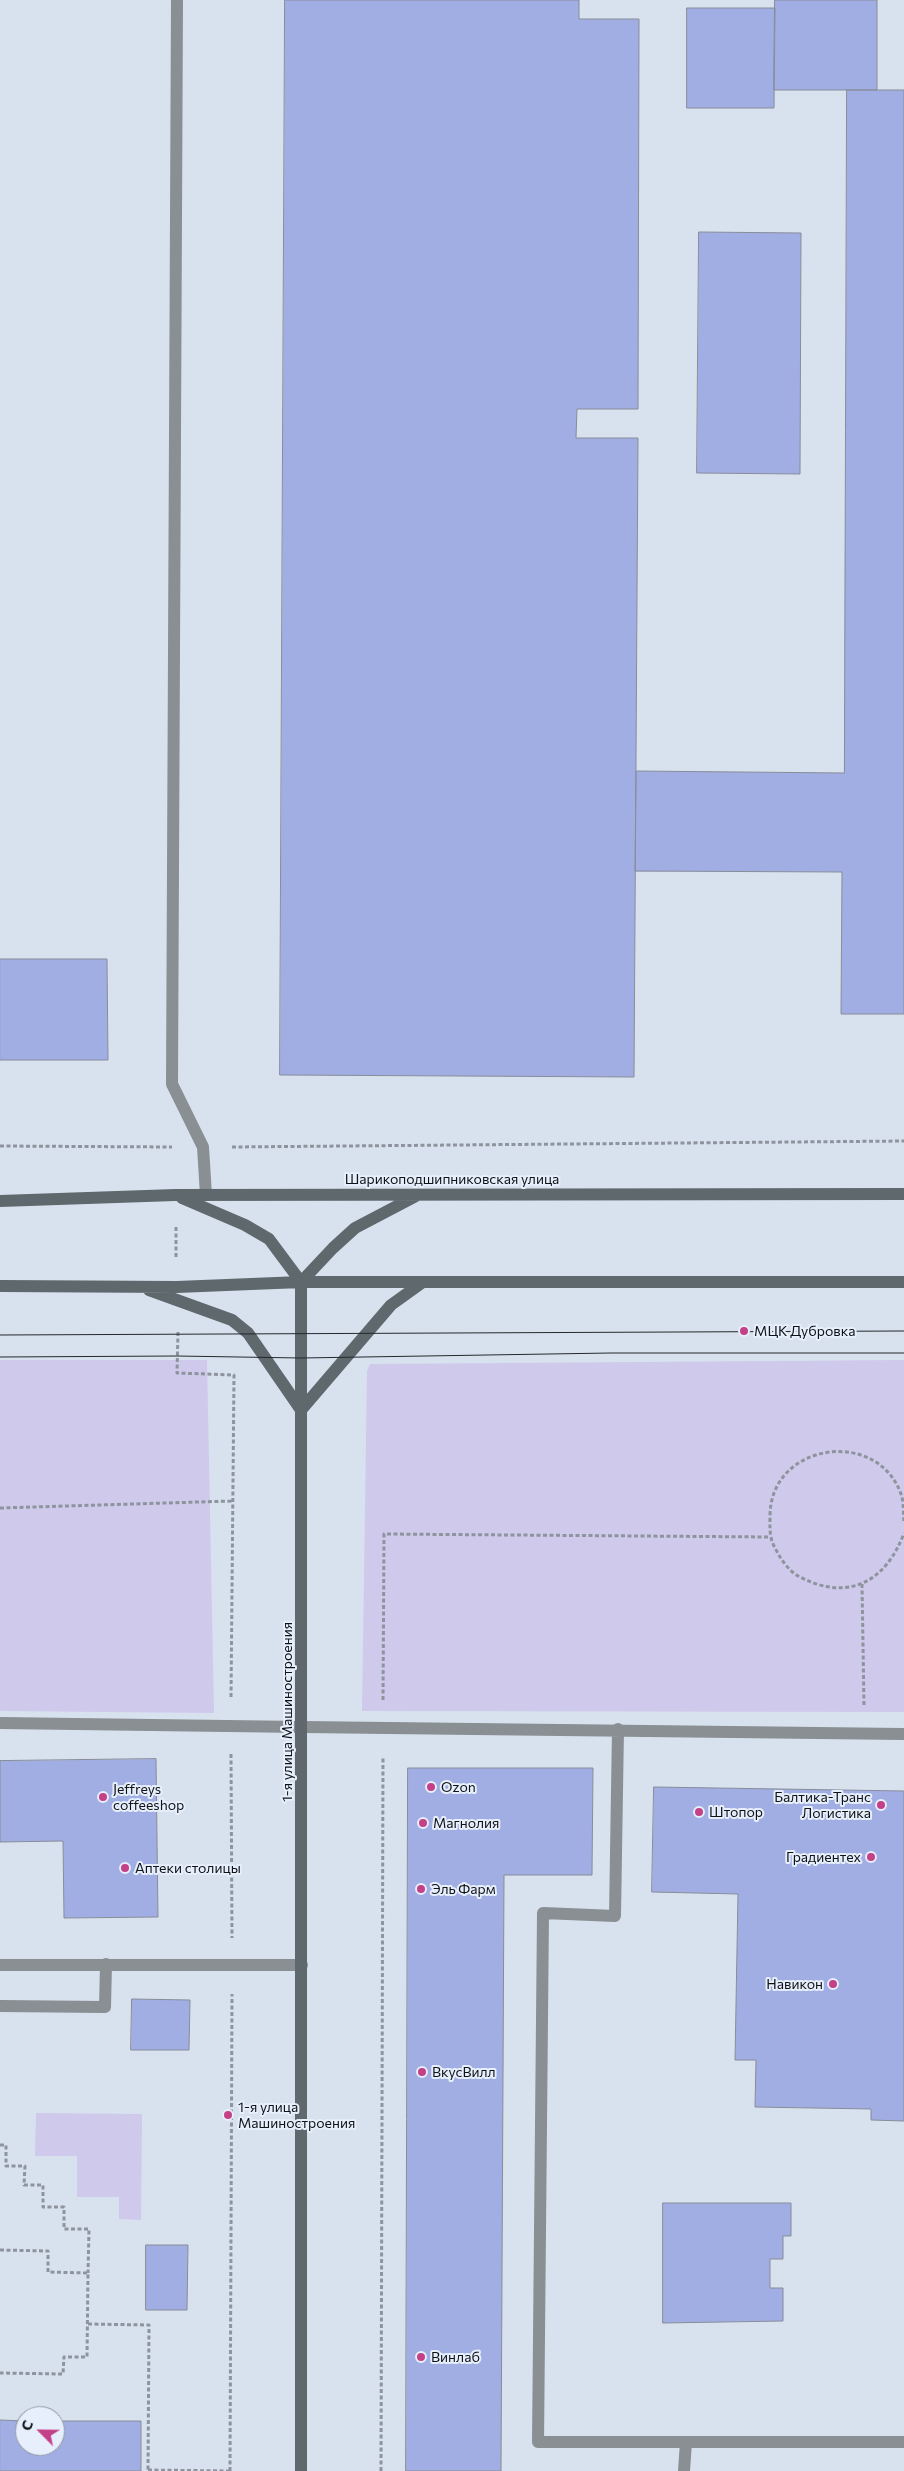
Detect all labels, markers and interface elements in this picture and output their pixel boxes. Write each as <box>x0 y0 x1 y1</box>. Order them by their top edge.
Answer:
street label: Шарикоподшипниковская улица <box>345 1171 559 1187</box>
place label: МЦК Дубровка <box>754 1323 856 1339</box>
marker: МЦК Дубровка <box>738 1325 750 1337</box>
street label: 1-я улица Машиностроения <box>279 1622 295 1802</box>
place label: Ozon <box>441 1779 476 1795</box>
place label: Jeffreys coffeeshop <box>113 1781 184 1814</box>
marker: Ozon <box>425 1781 437 1793</box>
place label: Балтика-Транс Логистика <box>774 1789 871 1821</box>
marker: Jeffreys coffeeshop <box>97 1791 109 1803</box>
marker: Балтика-Транс Логистика <box>875 1799 887 1811</box>
place label: Штопор <box>709 1804 763 1820</box>
marker: Штопор <box>693 1806 705 1818</box>
place label: Магнолия <box>433 1815 499 1831</box>
marker: Магнолия <box>417 1817 429 1829</box>
place label: Градиентех <box>786 1849 861 1865</box>
marker: Градиентех <box>865 1851 877 1863</box>
place label: Аптеки столицы <box>135 1860 241 1876</box>
marker: Аптеки столицы <box>119 1862 131 1874</box>
place label: Эль Фарм <box>431 1881 496 1897</box>
marker: Эль Фарм <box>415 1883 427 1895</box>
place label: Навикон <box>766 1976 823 1992</box>
marker: Навикон <box>827 1978 839 1990</box>
place label: ВкусВилл <box>432 2064 496 2080</box>
marker: ВкусВилл <box>416 2066 428 2078</box>
place label: 1-я улица Машиностроения <box>238 2099 355 2132</box>
marker: 1-я улица Машиностроения <box>222 2109 234 2121</box>
place label: Винлаб <box>431 2349 480 2365</box>
marker: Винлаб <box>415 2351 427 2363</box>
north arrow <box>15 2406 65 2456</box>
text: С <box>17 2418 36 2433</box>

